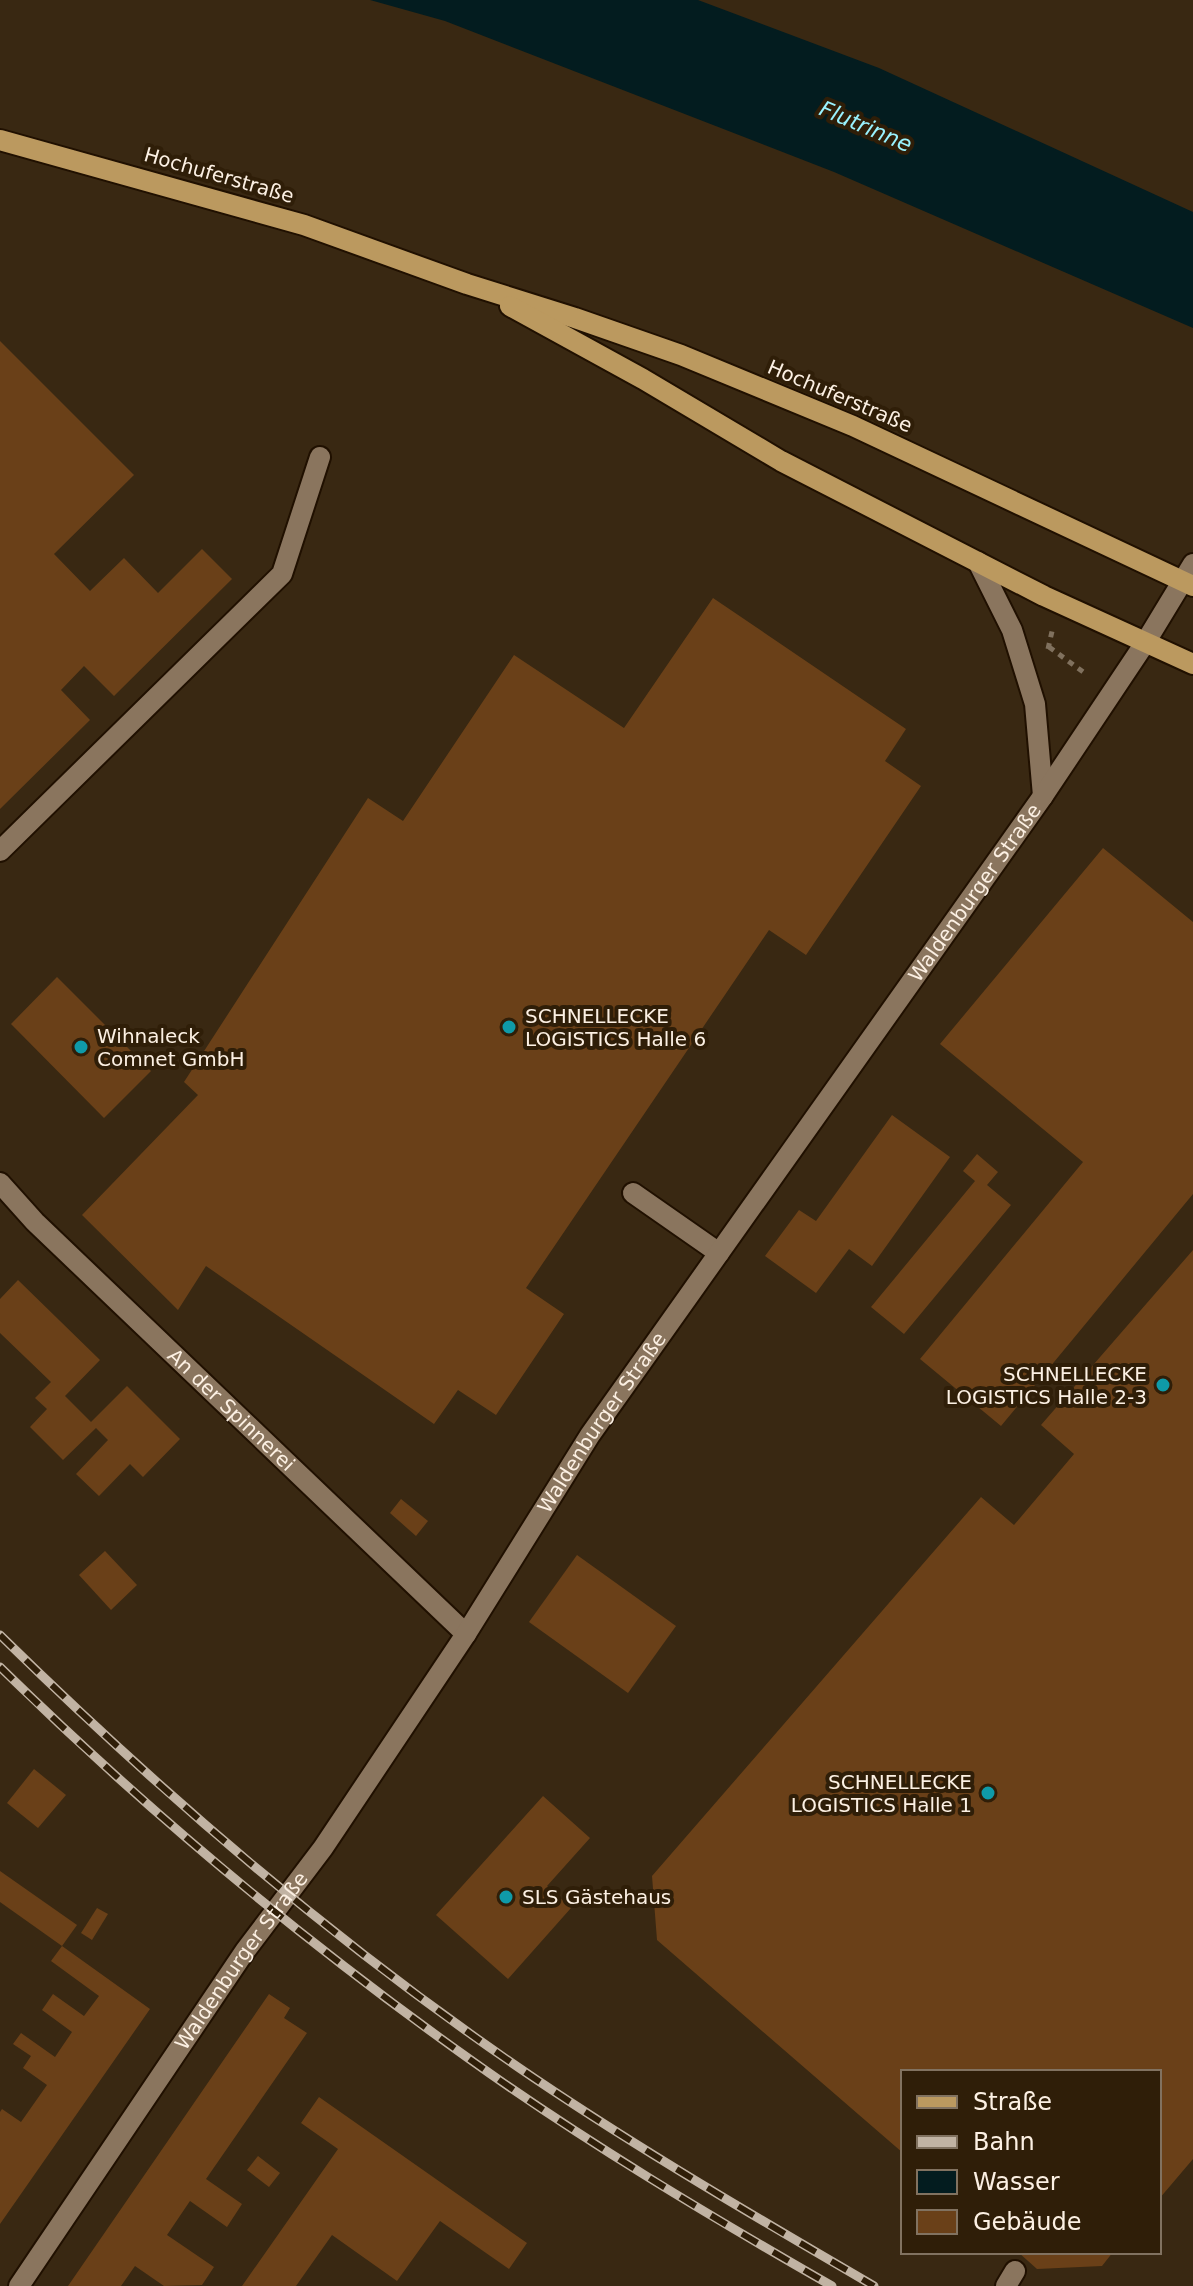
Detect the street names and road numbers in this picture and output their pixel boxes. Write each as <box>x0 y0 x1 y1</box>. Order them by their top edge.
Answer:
street label: Hochuferstraße <box>141 142 297 208</box>
street label: Hochuferstraße <box>764 355 916 437</box>
street label: Waldenburger Straße <box>903 799 1046 986</box>
street label: Waldenburger Straße <box>532 1327 671 1517</box>
street label: An der Spinnerei <box>163 1343 300 1476</box>
street label: Waldenburger Straße <box>170 1867 313 2054</box>

